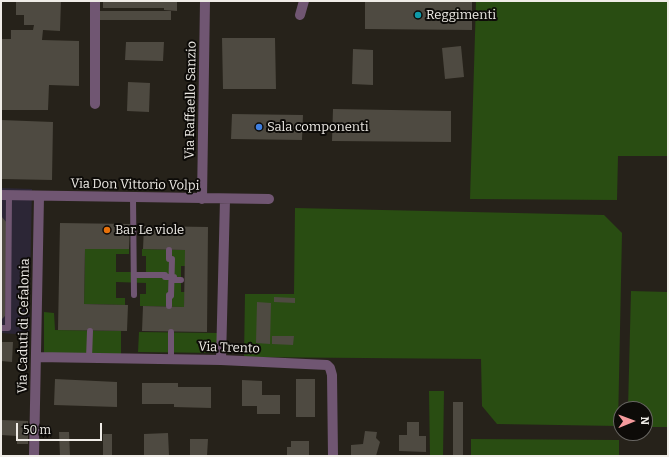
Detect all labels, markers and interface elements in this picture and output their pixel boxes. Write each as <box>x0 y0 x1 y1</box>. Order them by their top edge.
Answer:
place label: Reggimenti <box>426 7 496 23</box>
marker: Reggimenti <box>413 10 423 20</box>
street label: Via Raffaello Sanzio <box>182 41 200 159</box>
place label: Sala componenti <box>267 119 369 135</box>
marker: Sala componenti <box>254 122 264 132</box>
street label: Via Don Vittorio Volpi <box>70 176 200 194</box>
place label: Bar Le viole <box>115 222 184 238</box>
marker: Bar Le viole <box>102 225 112 235</box>
street label: Via Caduti di Cefalonia <box>15 258 33 394</box>
street label: Via Trento <box>198 339 260 357</box>
north arrow <box>613 401 653 441</box>
scale bar <box>18 415 104 441</box>
text: N <box>638 416 651 425</box>
text: 50 m <box>23 423 51 437</box>

